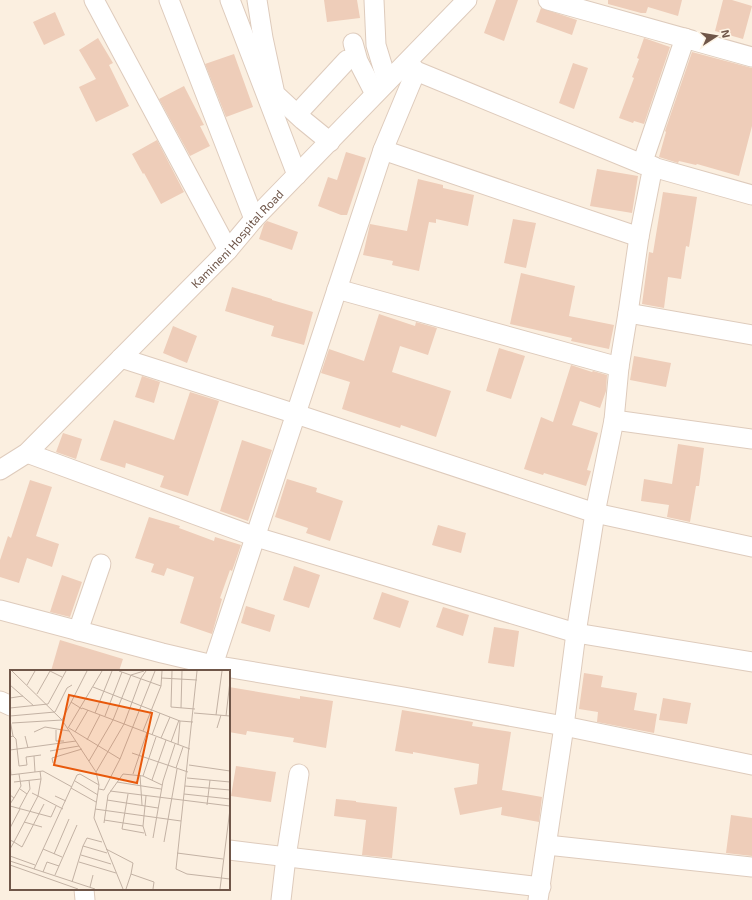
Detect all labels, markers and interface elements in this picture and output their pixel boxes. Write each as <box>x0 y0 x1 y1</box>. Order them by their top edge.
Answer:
north arrow <box>696 16 736 56</box>
text: N <box>719 29 733 39</box>
street label: Kamineni Hospital Road <box>188 187 286 291</box>
inset map <box>10 670 230 890</box>

